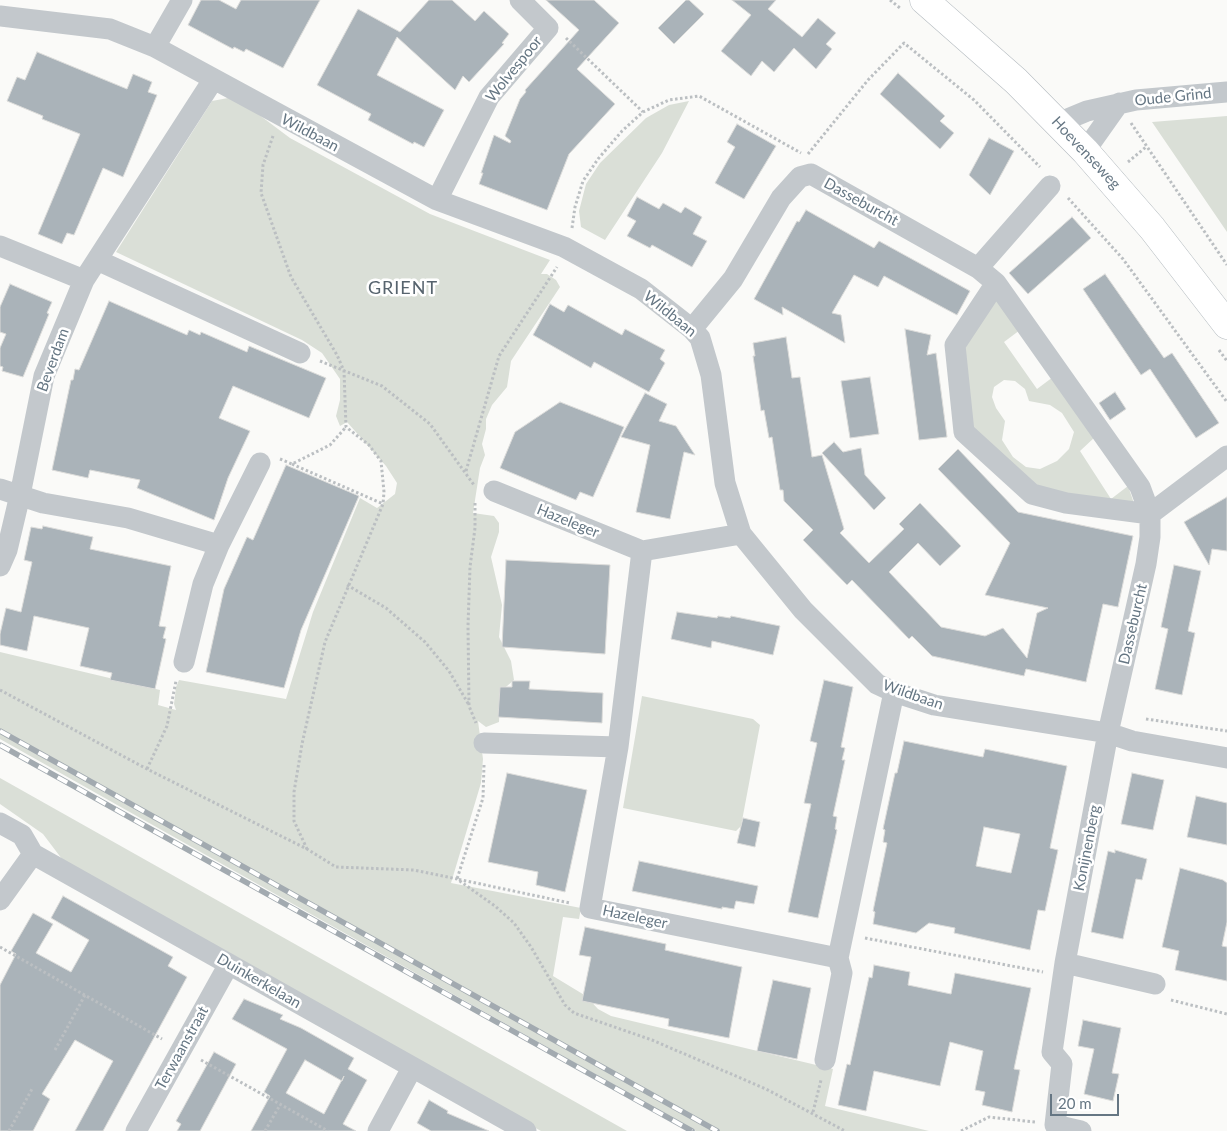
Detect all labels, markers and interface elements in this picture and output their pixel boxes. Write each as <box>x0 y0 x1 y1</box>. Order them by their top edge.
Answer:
street label: Wolvespoor <box>482 32 546 106</box>
street label: Oude Grind <box>1134 84 1212 110</box>
street label: Wildbaan <box>278 110 342 156</box>
street label: Hoevenseweg <box>1048 113 1124 193</box>
street label: Dasseburcht <box>821 174 901 230</box>
district label: GRIENT <box>367 277 439 299</box>
street label: Wildbaan <box>640 287 700 341</box>
street label: Beverdam <box>33 326 73 394</box>
street label: Hazeleger <box>534 500 602 542</box>
street label: Dasseburcht <box>1115 582 1151 666</box>
street label: Wildbaan <box>880 676 946 714</box>
street label: Konijnenberg <box>1070 803 1104 893</box>
street label: Hazeleger <box>601 901 669 933</box>
street label: Duinkerkelaan <box>214 950 304 1012</box>
street label: Terwaanstraat <box>152 1003 212 1093</box>
scale bar <box>1052 1084 1121 1116</box>
text: 20 m <box>1058 1094 1092 1112</box>

